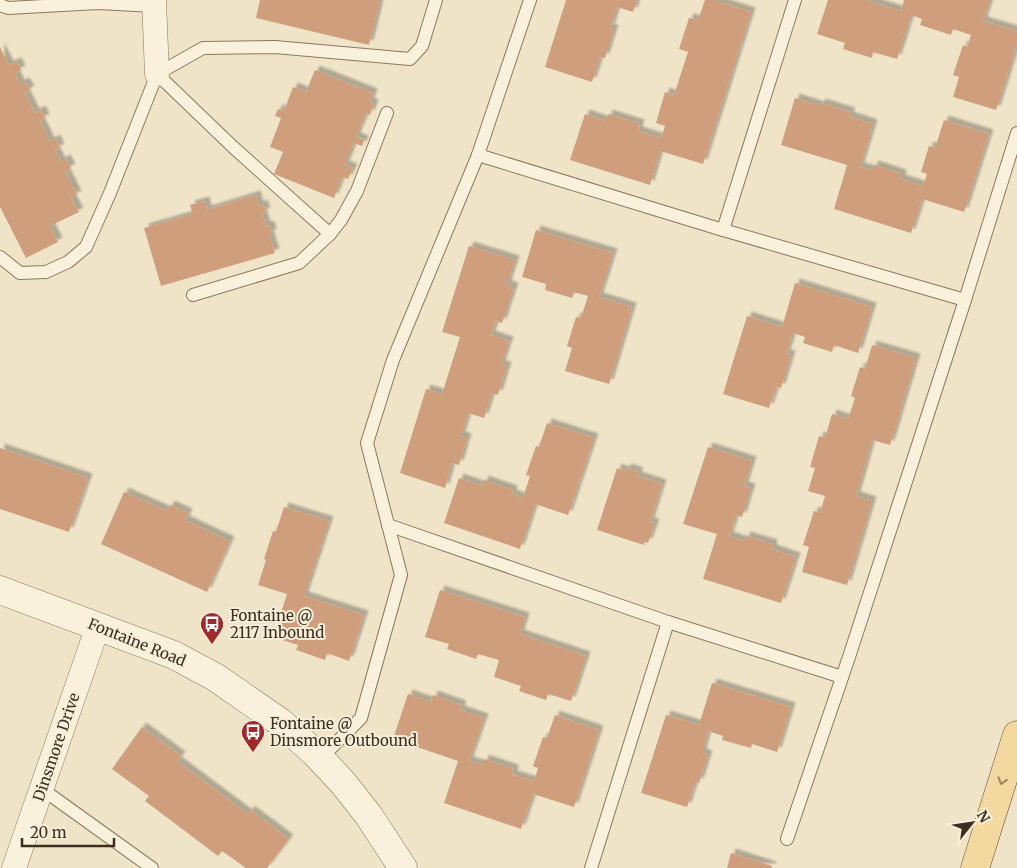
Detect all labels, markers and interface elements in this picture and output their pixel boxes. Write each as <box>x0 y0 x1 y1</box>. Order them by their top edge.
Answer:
place label: Fontaine @ 2117 Inbound <box>230 606 324 642</box>
bus stop icon: Fontaine @ 2117 Inbound <box>199 611 225 645</box>
street label: Fontaine Road <box>85 614 189 670</box>
street label: Dinsmore Drive <box>29 690 84 804</box>
place label: Fontaine @ Dinsmore Outbound <box>270 714 417 750</box>
bus stop icon: Fontaine @ Dinsmore Outbound <box>240 719 266 753</box>
one-way arrow <box>998 777 1008 785</box>
north arrow <box>947 798 997 848</box>
text: N <box>973 807 994 826</box>
scale bar <box>22 816 115 848</box>
text: 20 m <box>30 823 67 842</box>

